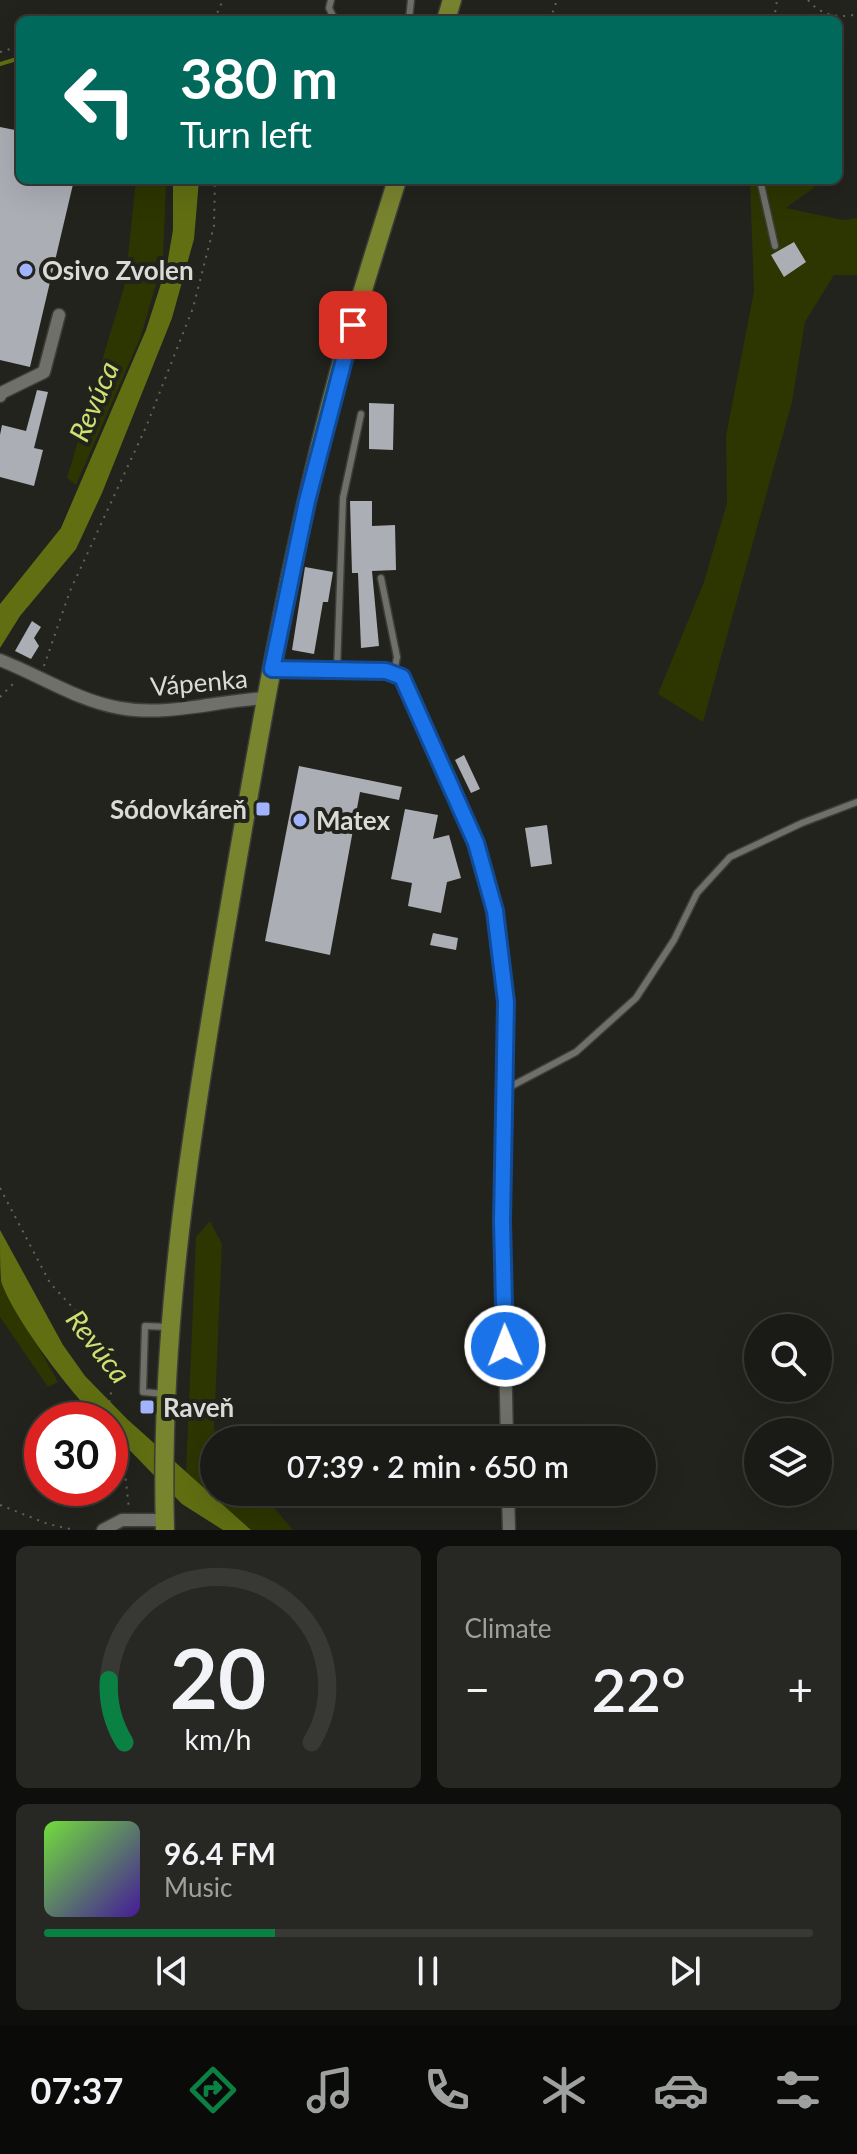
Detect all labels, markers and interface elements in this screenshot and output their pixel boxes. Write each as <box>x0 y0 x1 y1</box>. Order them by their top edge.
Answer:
text: 380 m <box>180 44 338 111</box>
icon: left <box>48 48 152 152</box>
text: Turn left <box>180 112 312 156</box>
place label: Osivo Zvolen <box>42 254 194 286</box>
marker: Osivo Zvolen <box>17 261 35 279</box>
pin <box>319 291 387 359</box>
icon: arrive <box>331 303 375 347</box>
water label: Revúca <box>61 356 125 446</box>
street label: Vápenka <box>149 662 249 702</box>
place label: Sódovkáreň <box>110 793 247 825</box>
marker: Sódovkáreň <box>254 800 272 818</box>
place label: Matex <box>316 804 391 836</box>
marker: Matex <box>291 811 309 829</box>
water label: Revúca <box>60 1303 138 1389</box>
position arrow <box>463 1304 547 1388</box>
map controls <box>744 1314 832 1506</box>
button: search <box>744 1314 832 1402</box>
place label: Raveň <box>163 1391 234 1423</box>
marker: Raveň <box>138 1398 156 1416</box>
speed limit sign: 30 <box>24 1402 128 1506</box>
button: layers <box>744 1418 832 1506</box>
text: 07:39 · 2 min · 650 m <box>287 1448 569 1484</box>
text: Climate <box>465 1612 551 1644</box>
text: 20 <box>170 1627 267 1727</box>
text: 22° <box>592 1653 686 1725</box>
text: − <box>465 1663 490 1715</box>
text: + <box>787 1663 813 1715</box>
text: km/h <box>185 1722 252 1756</box>
text: 96.4 FM <box>164 1835 276 1871</box>
text: Music <box>164 1871 232 1903</box>
icon: previous <box>150 1949 194 1993</box>
icon: pause <box>406 1949 450 1993</box>
icon: next <box>663 1949 707 1993</box>
icon: directions <box>185 2062 241 2118</box>
icon: music <box>302 2062 358 2118</box>
icon: phone <box>419 2062 475 2118</box>
icon: climate <box>536 2062 592 2118</box>
icon: car <box>653 2062 709 2118</box>
icon: filters <box>770 2062 826 2118</box>
text: 07:37 <box>31 2068 123 2112</box>

